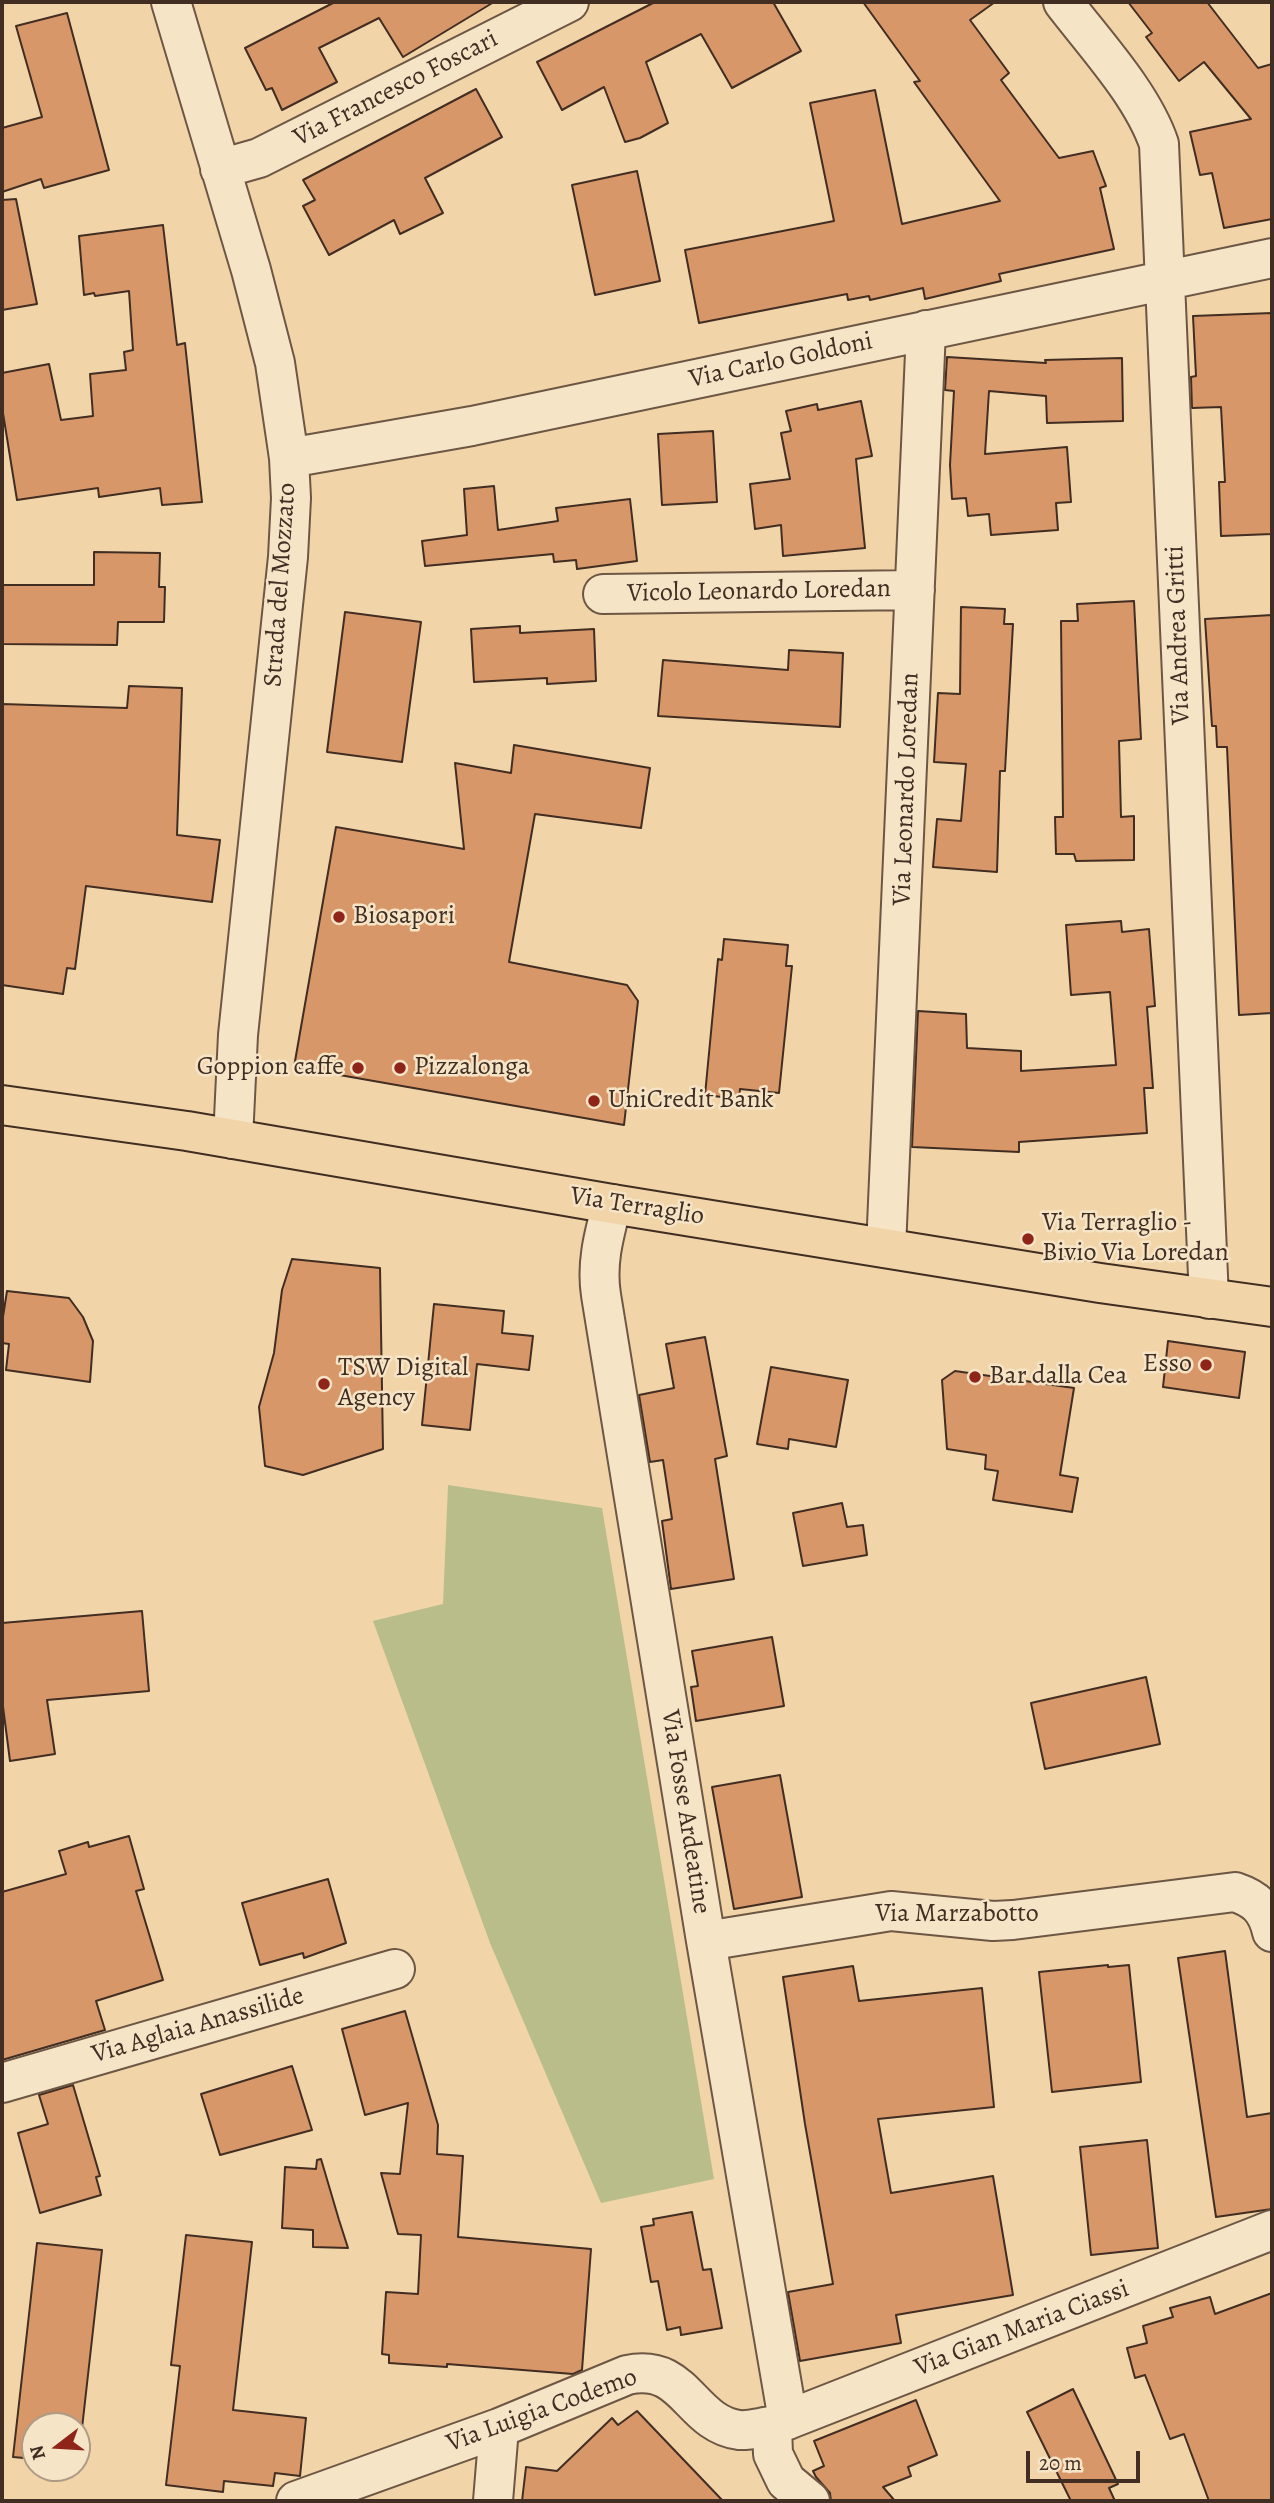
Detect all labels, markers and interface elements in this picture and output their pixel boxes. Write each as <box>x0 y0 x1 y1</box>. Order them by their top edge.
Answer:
street label: Via Francesco Foscari <box>288 24 504 154</box>
street label: Via Carlo Goldoni <box>686 326 876 396</box>
street label: Strada del Mozzato <box>258 482 304 688</box>
street label: Via Andrea Gritti <box>1160 545 1198 725</box>
street label: Vicolo Leonardo Loredan <box>627 574 891 610</box>
street label: Via Leonardo Loredan <box>887 672 927 906</box>
place label: Biosapori <box>353 901 455 933</box>
marker: Biosapori <box>331 909 347 925</box>
place label: Goppion caffe <box>197 1052 344 1084</box>
place label: Pizzalonga <box>414 1052 530 1084</box>
marker: Goppion caffe <box>350 1060 366 1076</box>
marker: Pizzalonga <box>392 1060 408 1076</box>
place label: UniCredit Bank <box>608 1085 774 1117</box>
marker: UniCredit Bank <box>586 1093 602 1109</box>
street label: Via Terraglio <box>568 1181 706 1233</box>
place label: Via Terraglio - Bivio Via Loredan <box>1042 1208 1229 1270</box>
marker: Via Terraglio - Bivio Via Loredan <box>1020 1231 1036 1247</box>
place label: Esso <box>1143 1349 1192 1381</box>
place label: TSW Digital Agency <box>338 1353 468 1414</box>
marker: Esso <box>1198 1357 1214 1373</box>
place label: Bar dalla Cea <box>989 1361 1127 1393</box>
marker: Bar dalla Cea <box>967 1369 983 1385</box>
marker: TSW Digital Agency <box>316 1376 332 1392</box>
street label: Via Fosse Ardeatine <box>653 1708 717 1916</box>
street label: Via Marzabotto <box>875 1899 1039 1931</box>
street label: Via Aglaia Anassilide <box>88 1981 308 2071</box>
street label: Via Gian Maria Ciassi <box>910 2274 1134 2384</box>
street label: Via Luigia Codemo <box>442 2362 642 2460</box>
north arrow <box>21 2412 91 2482</box>
scale bar <box>1029 2436 1143 2480</box>
text: N <box>23 2442 52 2463</box>
text: 20 m <box>1039 2449 1082 2477</box>

